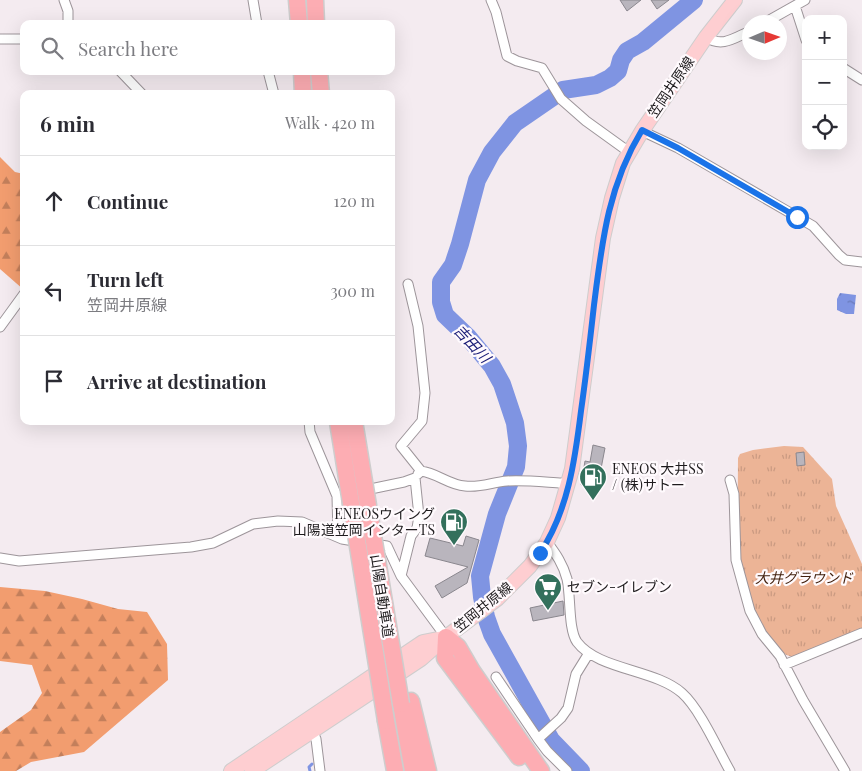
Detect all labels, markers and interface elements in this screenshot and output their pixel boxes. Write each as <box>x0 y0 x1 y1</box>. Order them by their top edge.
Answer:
north arrow <box>742 15 787 60</box>
map controls <box>802 15 847 150</box>
button: + <box>802 15 847 60</box>
search box <box>20 20 395 75</box>
icon: search <box>38 34 66 62</box>
text: Search here <box>78 35 178 61</box>
street label: 笠岡井原線 <box>643 52 698 121</box>
button: − <box>802 60 847 105</box>
button: locate <box>802 105 847 150</box>
text: 6 min <box>40 109 95 137</box>
text: Walk · 420 m <box>285 112 375 133</box>
icon: ahead <box>40 187 68 215</box>
text: Continue <box>87 188 168 214</box>
text: 120 m <box>334 190 375 211</box>
route start <box>786 206 809 229</box>
text: Turn left <box>87 266 164 292</box>
icon: left <box>40 277 68 305</box>
text: 300 m <box>330 280 375 301</box>
text: 笠岡井原線 <box>87 294 167 315</box>
water label: 吉田川 <box>450 320 497 368</box>
icon: arrive <box>40 367 68 395</box>
text: Arrive at destination <box>87 368 267 394</box>
place label: ENEOS 大井SS / (株)サトー <box>612 459 703 494</box>
fuel station icon: ENEOS 大井SS / (株)サトー <box>578 462 608 501</box>
place label: ENEOSウイング 山陽道笠岡インターTS <box>293 504 435 539</box>
fuel station icon: ENEOSウイング 山陽道笠岡インターTS <box>439 507 469 546</box>
route end <box>529 542 552 565</box>
street label: 山陽自動車道 <box>367 553 398 639</box>
park label: 大井グラウンド <box>755 568 854 587</box>
supermarket icon: セブン-イレブン <box>533 572 563 611</box>
street label: 笠岡井原線 <box>450 577 516 636</box>
place label: セブン-イレブン <box>567 577 672 596</box>

